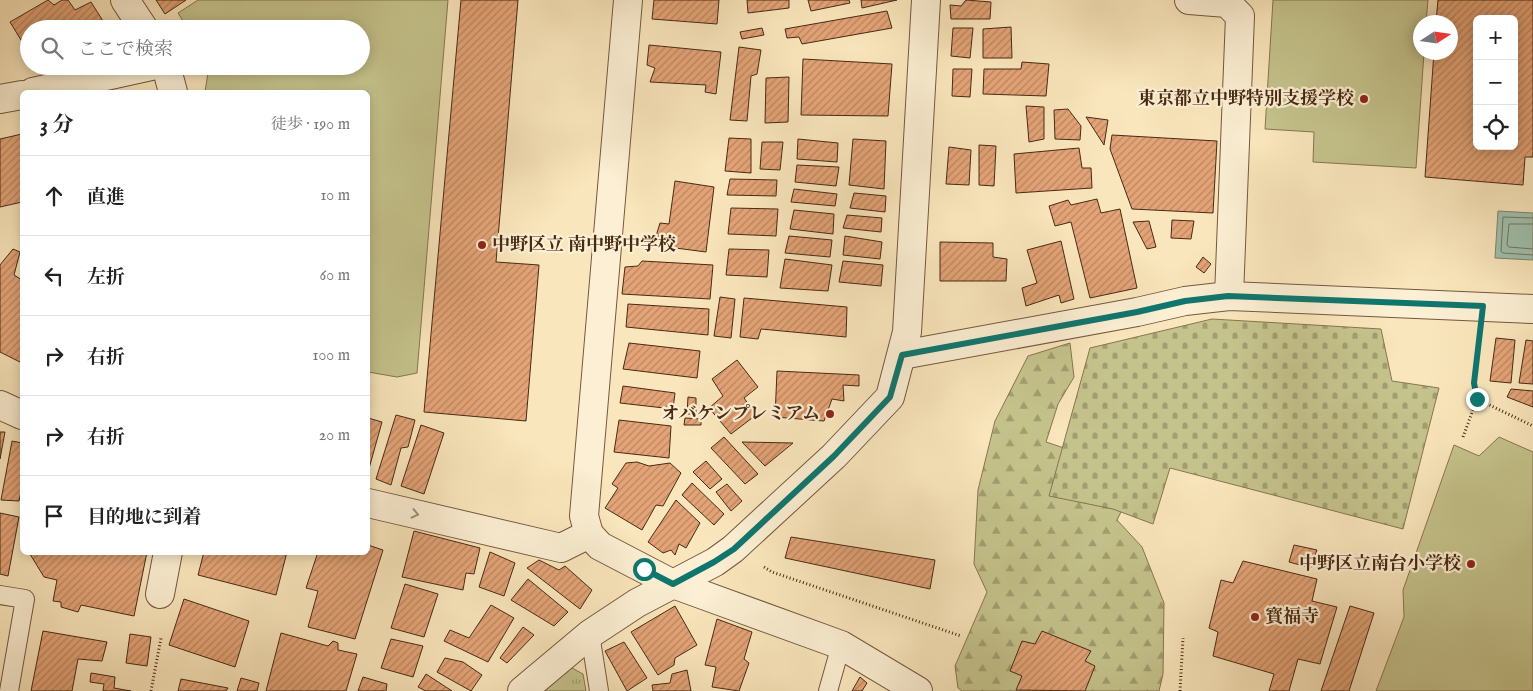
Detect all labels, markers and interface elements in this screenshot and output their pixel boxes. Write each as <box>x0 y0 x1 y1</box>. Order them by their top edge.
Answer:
north arrow <box>1413 15 1458 60</box>
map controls <box>1473 15 1518 150</box>
button: + <box>1473 15 1518 60</box>
search box <box>20 20 370 75</box>
icon: search <box>38 34 66 62</box>
text: ここで検索 <box>78 38 173 62</box>
button: − <box>1473 60 1518 105</box>
place label: 東京都立中野特別支援学校 <box>1138 88 1354 111</box>
marker: 東京都立中野特別支援学校 <box>1358 93 1370 105</box>
button: locate <box>1473 105 1518 150</box>
text: 3 分 <box>40 112 73 139</box>
text: 徒歩 · 190 m <box>271 115 350 135</box>
icon: ahead <box>40 182 68 210</box>
text: 直進 <box>87 186 125 210</box>
text: 10 m <box>320 186 350 206</box>
place label: 中野区立 南中野中学校 <box>492 234 676 257</box>
marker: 中野区立 南中野中学校 <box>476 239 488 251</box>
icon: left <box>40 262 68 290</box>
text: 左折 <box>87 266 125 290</box>
text: 60 m <box>320 266 350 286</box>
icon: right <box>40 342 68 370</box>
text: 右折 <box>87 346 125 370</box>
text: 100 m <box>313 346 350 366</box>
route end <box>1466 388 1489 411</box>
place label: オバケンプレミアム <box>661 403 820 426</box>
marker: オバケンプレミアム <box>824 408 836 420</box>
icon: right <box>40 422 68 450</box>
text: 右折 <box>87 426 125 450</box>
text: 20 m <box>319 426 350 446</box>
icon: arrive <box>40 502 68 530</box>
text: 目的地に到着 <box>87 506 201 530</box>
one-way arrow <box>411 508 419 519</box>
place label: 中野区立南台小学校 <box>1299 553 1461 576</box>
route start <box>633 558 656 581</box>
marker: 中野区立南台小学校 <box>1465 558 1477 570</box>
place label: 寳福寺 <box>1265 606 1319 629</box>
marker: 寳福寺 <box>1249 611 1261 623</box>

